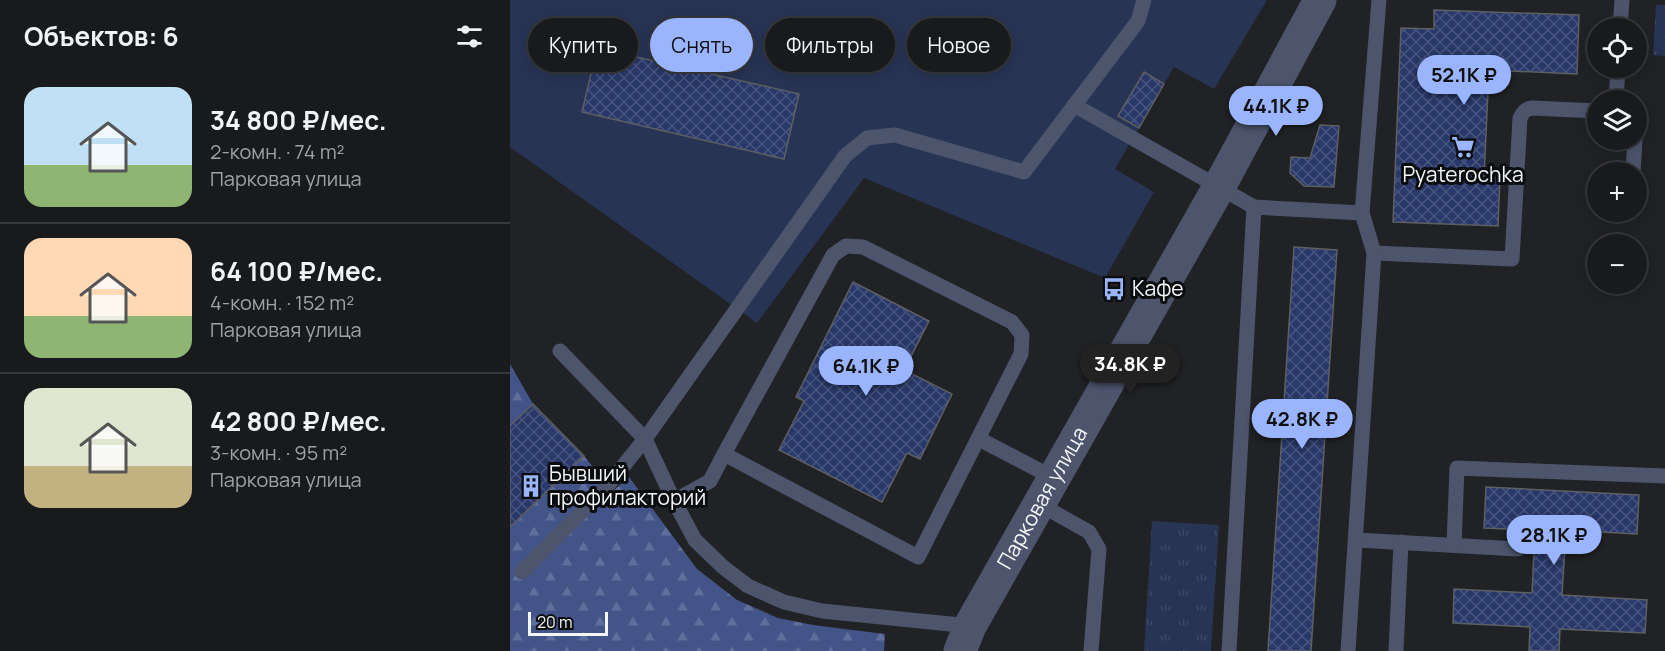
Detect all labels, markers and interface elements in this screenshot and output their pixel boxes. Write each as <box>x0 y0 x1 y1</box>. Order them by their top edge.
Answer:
text: Объектов: 6 <box>24 18 179 54</box>
chip: Купить <box>528 18 638 72</box>
chip: Снять <box>650 18 753 72</box>
chip: Фильтры <box>765 18 895 72</box>
chip: Новое <box>907 18 1011 72</box>
map controls <box>1587 18 1647 294</box>
button: locate <box>1587 18 1647 78</box>
icon: filters <box>453 20 486 53</box>
pin: 52.1K ₽ <box>1409 55 1519 106</box>
text: 52.1K ₽ <box>1431 61 1497 88</box>
pin: 44.1K ₽ <box>1221 86 1331 137</box>
button: layers <box>1587 90 1647 150</box>
text: 44.1K ₽ <box>1243 92 1309 119</box>
text: 34 800 ₽/мес. <box>210 102 387 138</box>
icon: home <box>72 111 144 183</box>
supermarket icon: Pyaterochka <box>1450 134 1476 160</box>
text: 2-комн. · 74 m² <box>210 138 345 165</box>
place label: Pyaterochka <box>1402 160 1524 188</box>
button: + <box>1587 162 1647 222</box>
text: Парковая улица <box>210 165 362 192</box>
button: − <box>1587 234 1647 294</box>
text: 64 100 ₽/мес. <box>210 253 383 289</box>
icon: home <box>72 262 144 334</box>
place label: Кафе <box>1132 274 1184 302</box>
bus stop icon: Кафе <box>1101 276 1127 302</box>
text: 4-комн. · 152 m² <box>210 289 354 316</box>
text: Парковая улица <box>210 316 362 343</box>
pin: 34.8K ₽ <box>1075 344 1185 395</box>
pin: 64.1K ₽ <box>811 346 921 397</box>
text: 34.8K ₽ <box>1094 350 1166 377</box>
text: 64.1K ₽ <box>833 352 899 379</box>
pin: 42.8K ₽ <box>1247 399 1357 450</box>
text: 42 800 ₽/мес. <box>210 403 387 439</box>
text: 42.8K ₽ <box>1266 405 1338 432</box>
icon: home <box>72 412 144 484</box>
street label: Парковая улица <box>990 421 1093 574</box>
text: 3-комн. · 95 m² <box>210 439 347 466</box>
place label: Бывший профилакторий <box>549 459 706 511</box>
text: Парковая улица <box>210 466 362 493</box>
building icon: Бывший профилакторий <box>518 473 544 499</box>
pin: 28.1K ₽ <box>1499 515 1609 566</box>
text: 28.1K ₽ <box>1521 521 1587 548</box>
scale bar <box>528 609 608 636</box>
text: 20 m <box>537 611 573 633</box>

